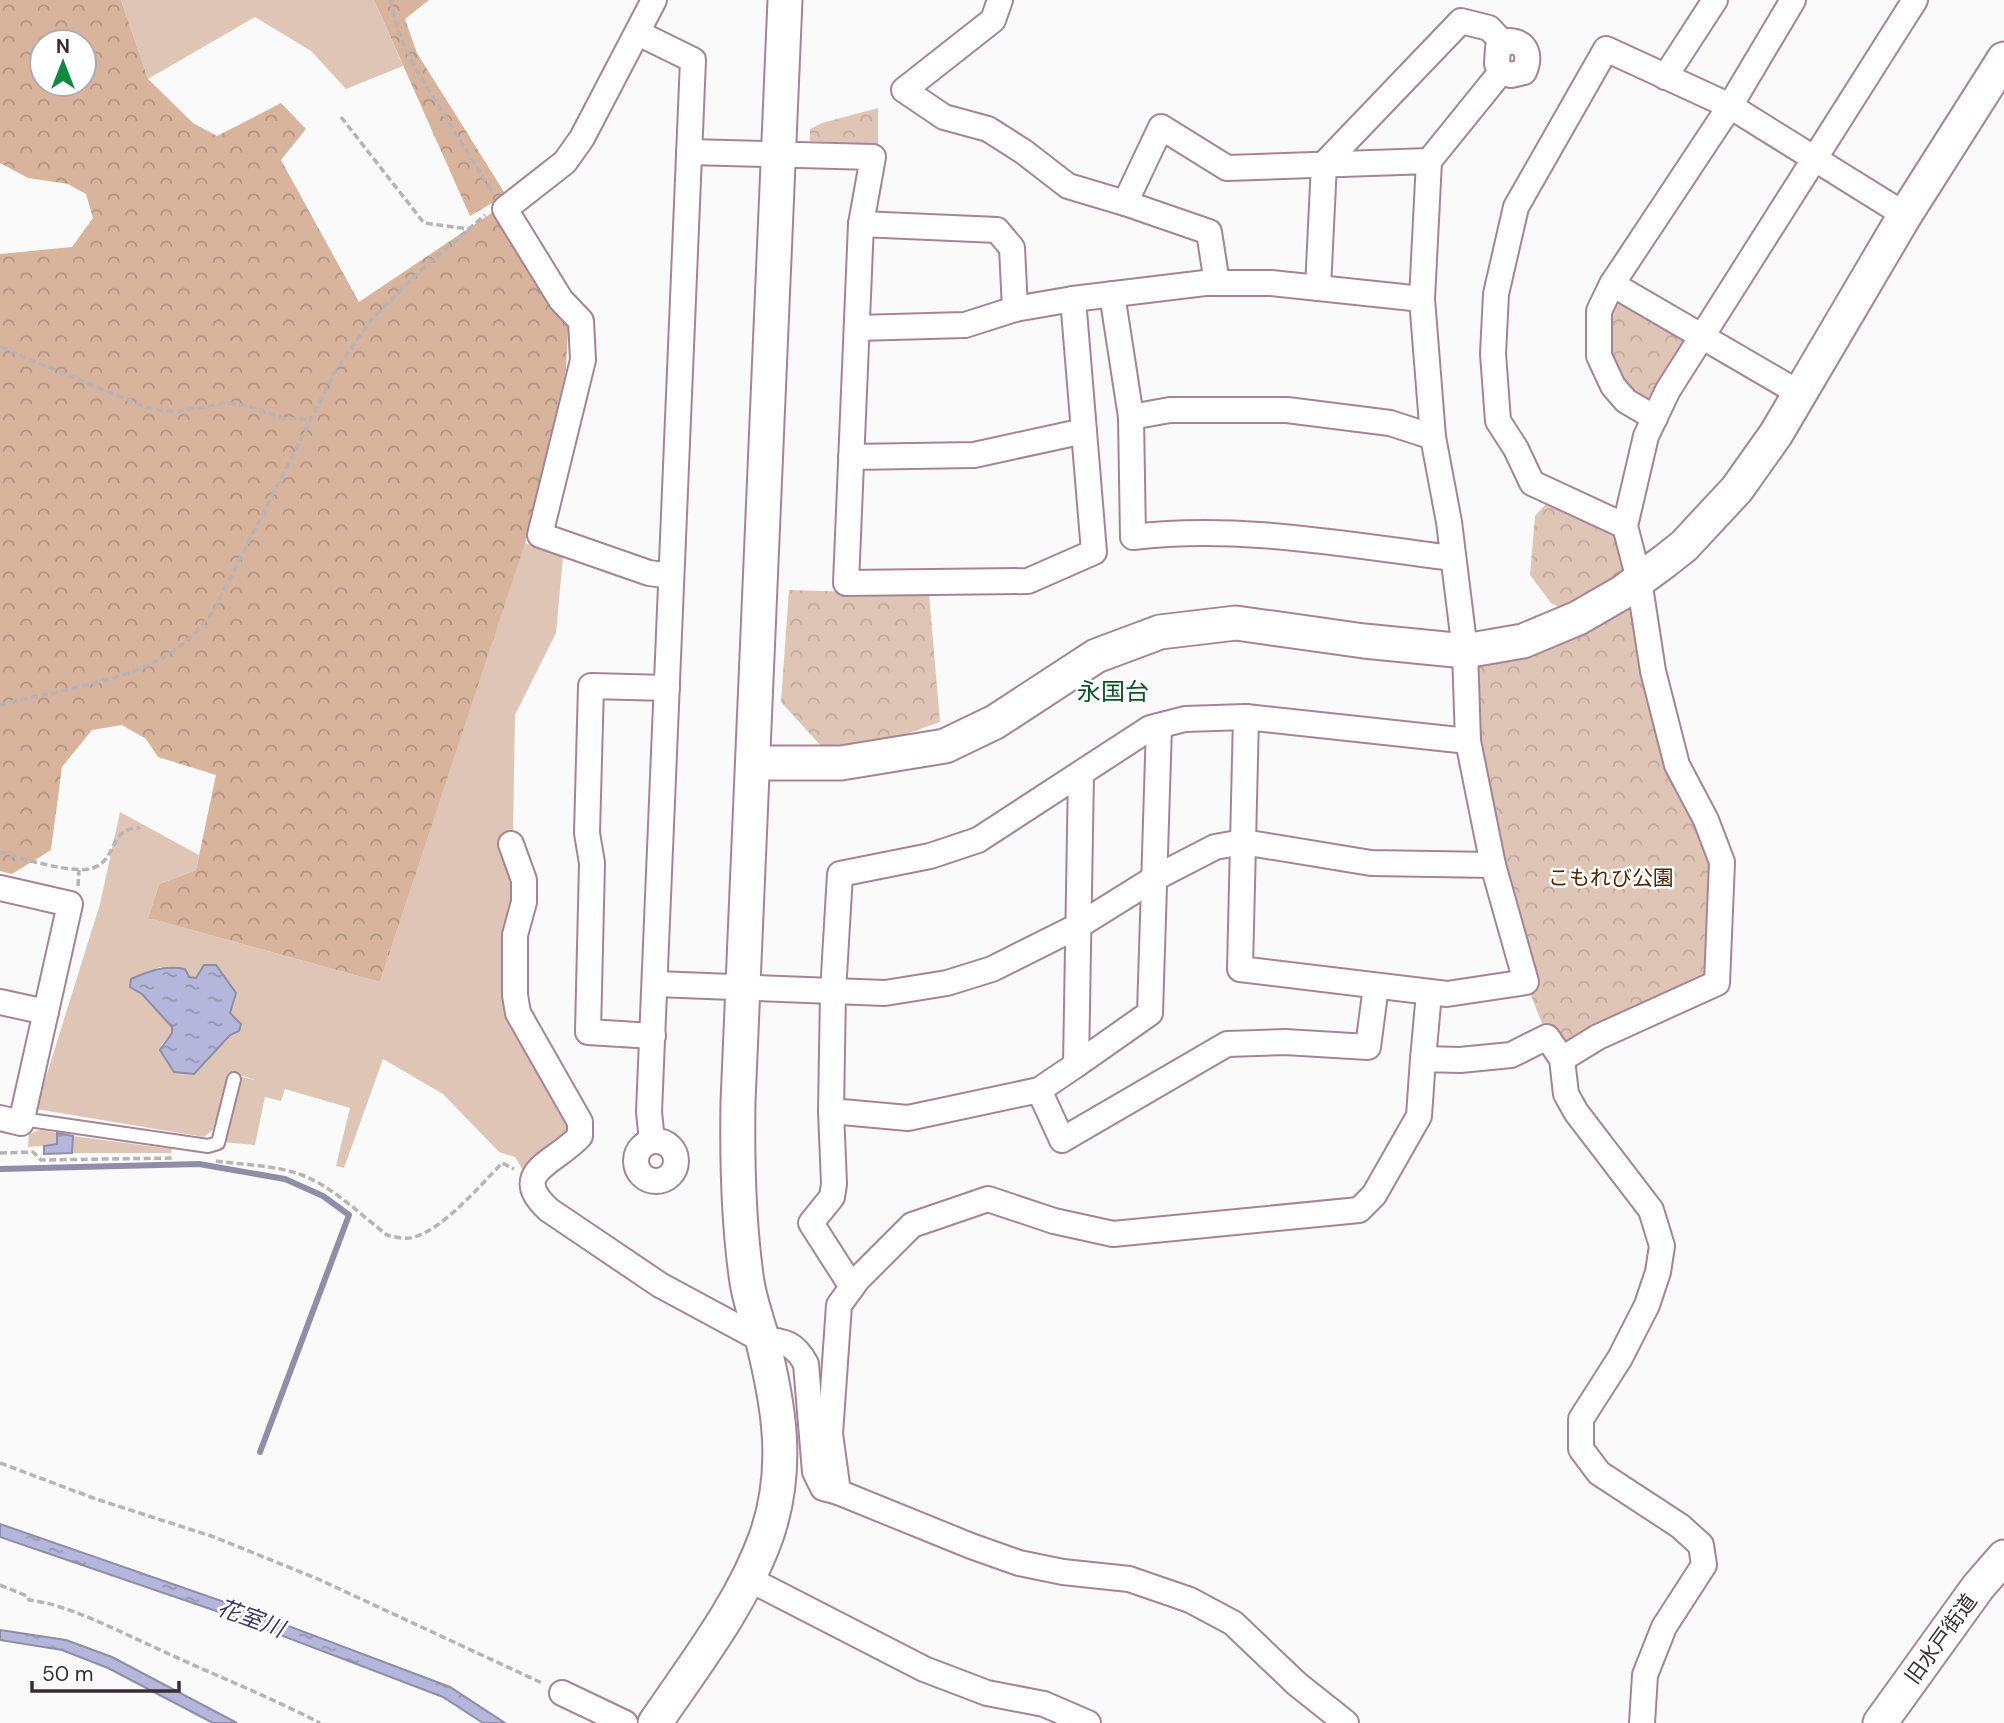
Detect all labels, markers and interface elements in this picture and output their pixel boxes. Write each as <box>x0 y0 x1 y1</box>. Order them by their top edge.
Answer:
north arrow <box>28 28 98 98</box>
text: N <box>56 34 70 59</box>
district label: 永国台 <box>1077 676 1149 707</box>
park label: こもれび公園 <box>1548 864 1674 892</box>
street label: 旧水戸街道 <box>1899 1588 1983 1690</box>
water label: 花室川 <box>213 1592 291 1645</box>
scale bar <box>32 1650 178 1694</box>
text: 50 m <box>42 1660 93 1688</box>

